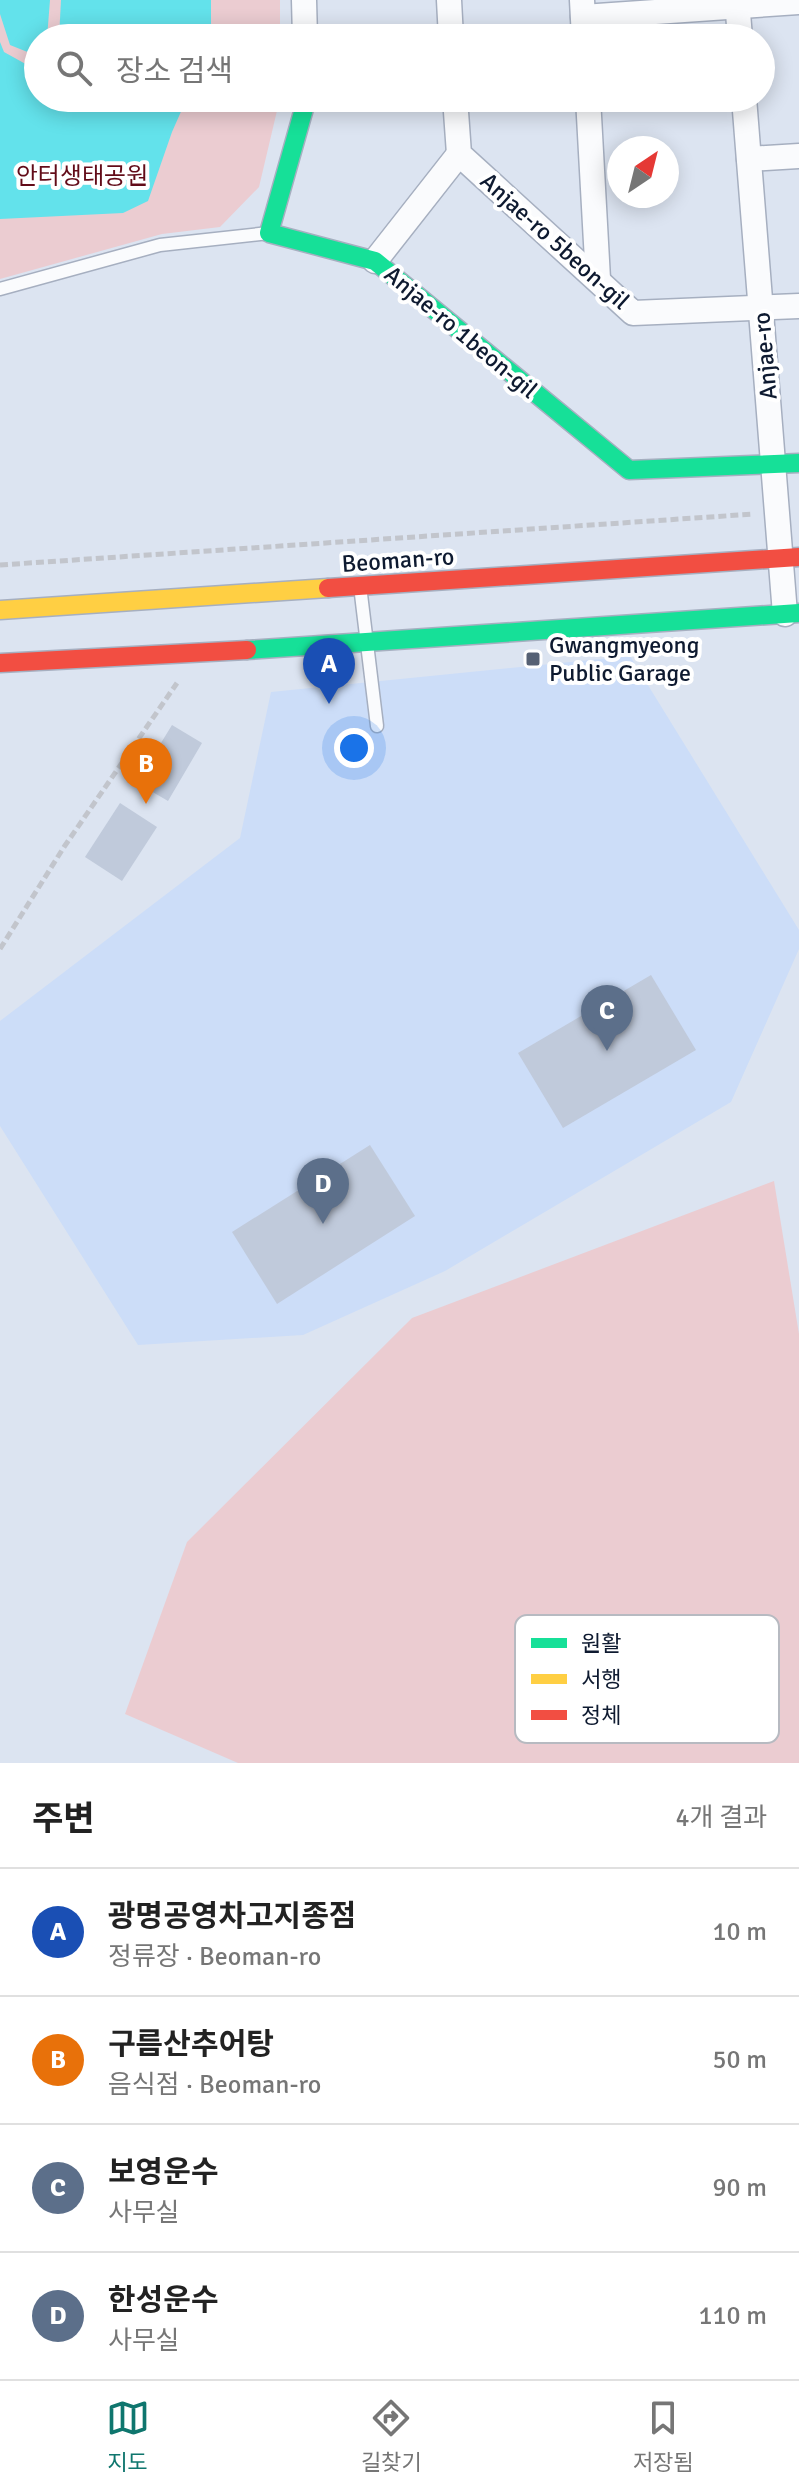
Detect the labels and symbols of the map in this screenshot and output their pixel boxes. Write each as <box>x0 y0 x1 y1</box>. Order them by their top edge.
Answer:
north arrow <box>607 136 679 208</box>
park label: 안터생태공원 <box>16 161 148 191</box>
street label: Anjae-ro 5beon-gil <box>474 166 636 316</box>
street label: Anjae-ro 1beon-gil <box>378 259 544 405</box>
street label: Anjae-ro <box>746 311 784 401</box>
street label: Beoman-ro <box>341 541 455 579</box>
place label: Gwangmyeong Public Garage <box>549 630 699 688</box>
pin: A <box>303 638 355 704</box>
marker: Gwangmyeong Public Garage <box>524 650 542 668</box>
your location <box>334 728 374 768</box>
pin: B <box>120 738 172 804</box>
pin: C <box>581 985 633 1051</box>
pin: D <box>297 1158 349 1224</box>
legend <box>515 1615 779 1743</box>
text: 원활 <box>581 1630 621 1657</box>
text: 서행 <box>581 1666 621 1693</box>
text: 정체 <box>581 1702 621 1729</box>

